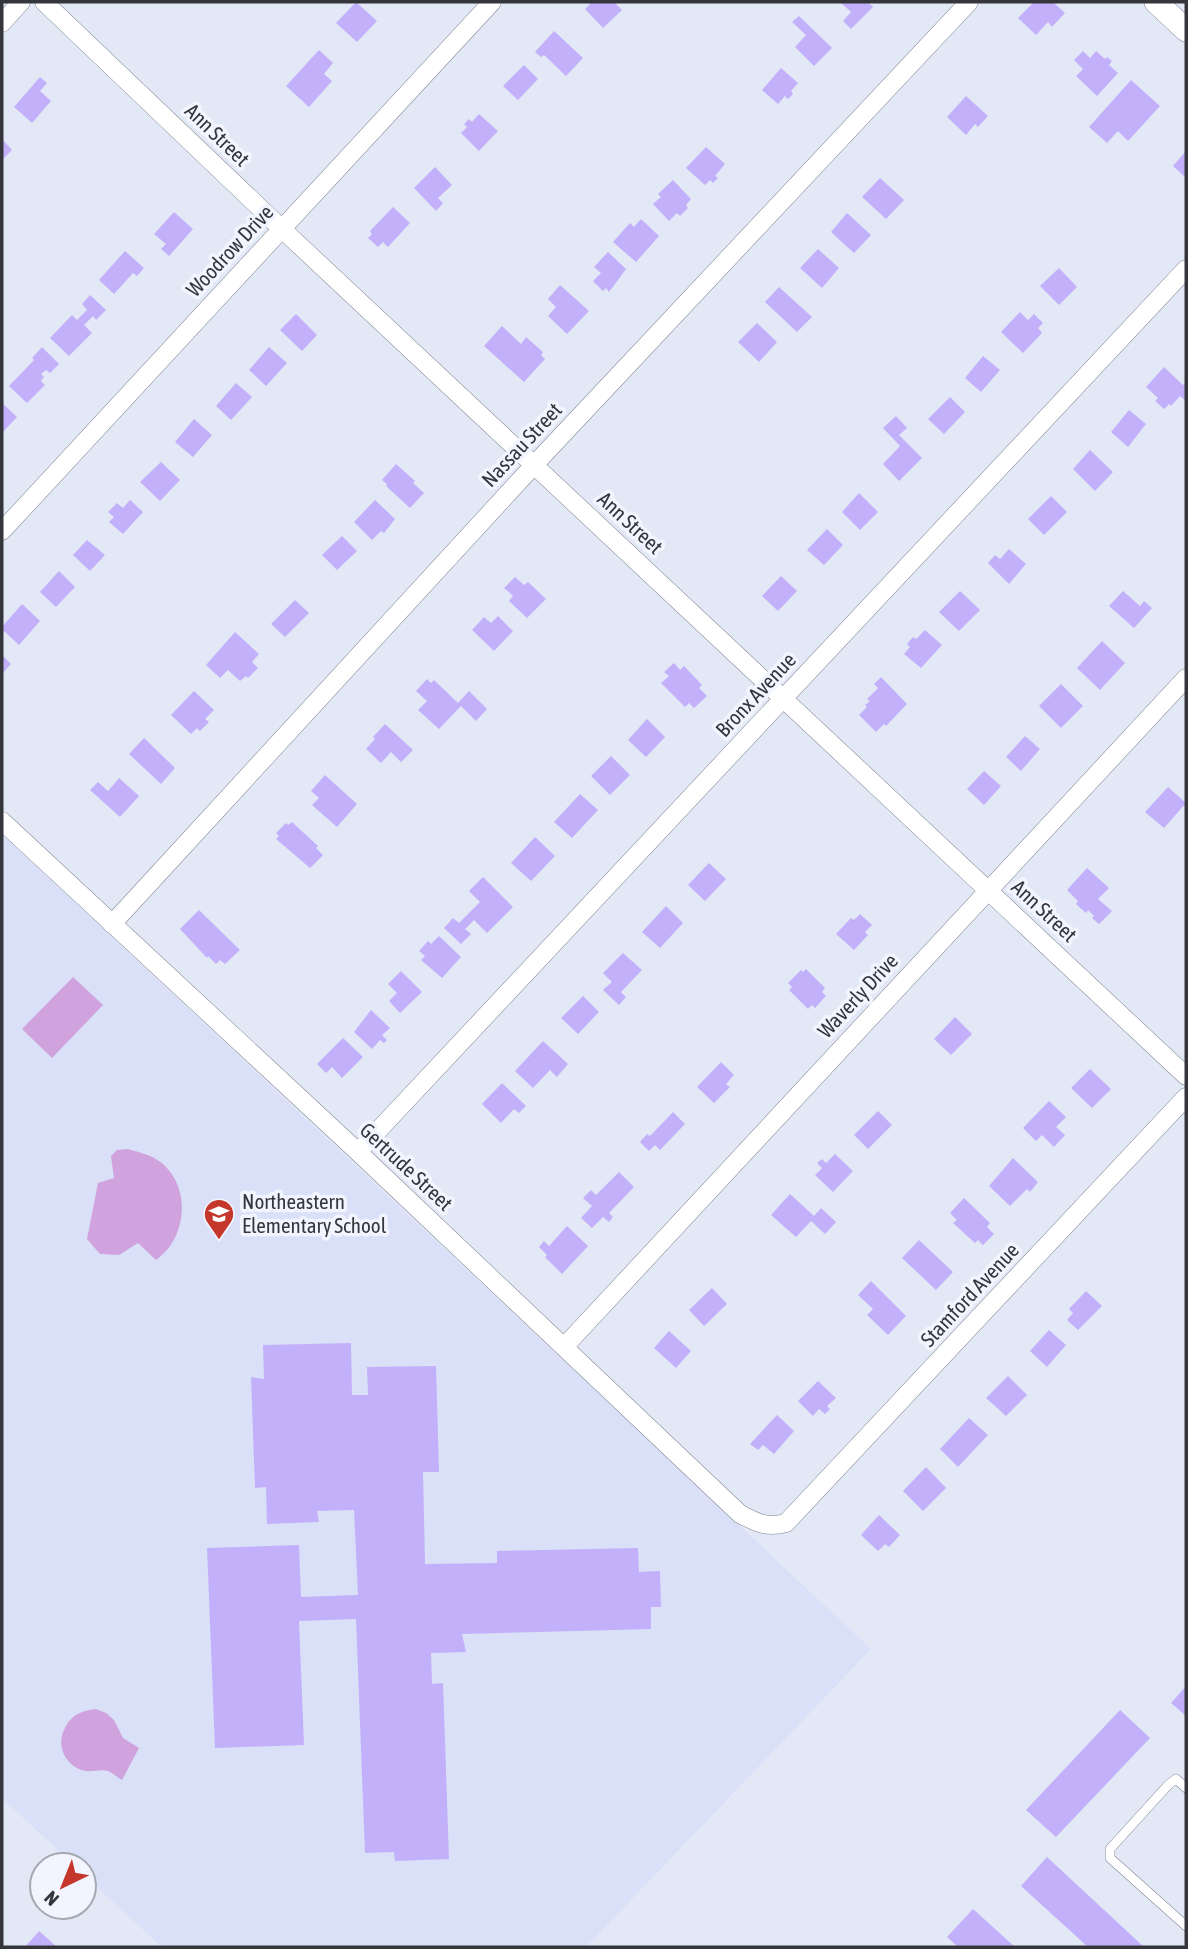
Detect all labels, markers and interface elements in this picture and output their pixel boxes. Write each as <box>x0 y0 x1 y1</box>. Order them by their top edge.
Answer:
street label: Ann Street <box>181 98 255 171</box>
street label: Woodrow Drive <box>181 200 278 301</box>
street label: Nassau Street <box>476 397 566 491</box>
street label: Ann Street <box>593 486 668 558</box>
street label: Bronx Avenue <box>710 647 800 741</box>
street label: Ann Street <box>1007 874 1082 946</box>
street label: Waverly Drive <box>812 948 902 1042</box>
street label: Gertrude Street <box>356 1117 458 1215</box>
place label: Northeastern Elementary School <box>242 1189 387 1237</box>
school or university icon: Northeastern Elementary School <box>202 1197 236 1241</box>
street label: Stamford Avenue <box>915 1238 1023 1351</box>
north arrow <box>28 1851 98 1921</box>
text: N <box>40 1887 63 1910</box>

